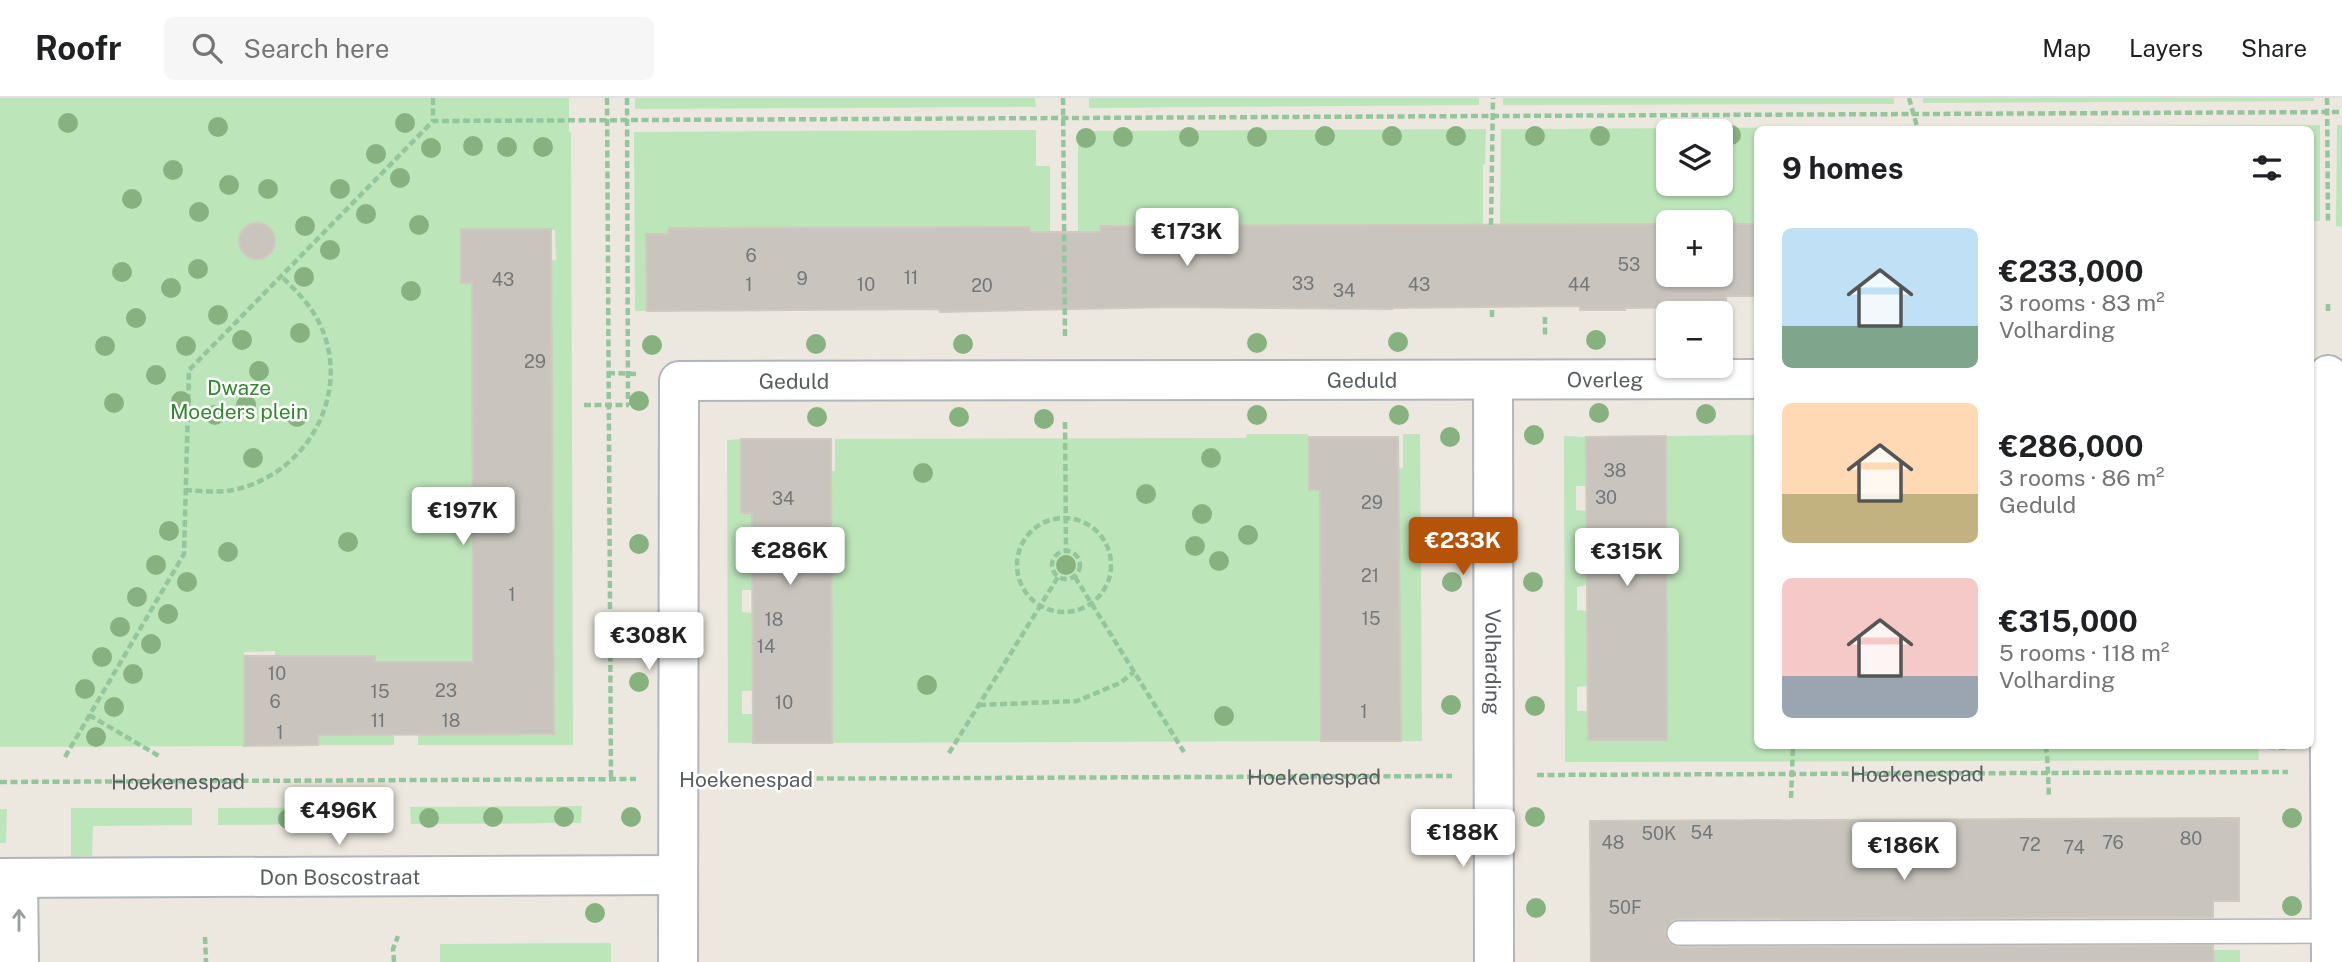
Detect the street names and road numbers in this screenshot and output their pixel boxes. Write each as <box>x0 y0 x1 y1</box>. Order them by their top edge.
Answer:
street label: Geduld <box>1327 367 1397 392</box>
street label: Overleg <box>1567 367 1643 392</box>
street label: Geduld <box>759 368 829 393</box>
street label: Volharding <box>1481 609 1506 715</box>
street label: Hoekenespad <box>1850 761 1984 786</box>
street label: Hoekenespad <box>1247 764 1381 789</box>
street label: Hoekenespad <box>679 767 813 792</box>
street label: Hoekenespad <box>111 768 245 794</box>
street label: Don Boscostraat <box>260 864 420 889</box>

